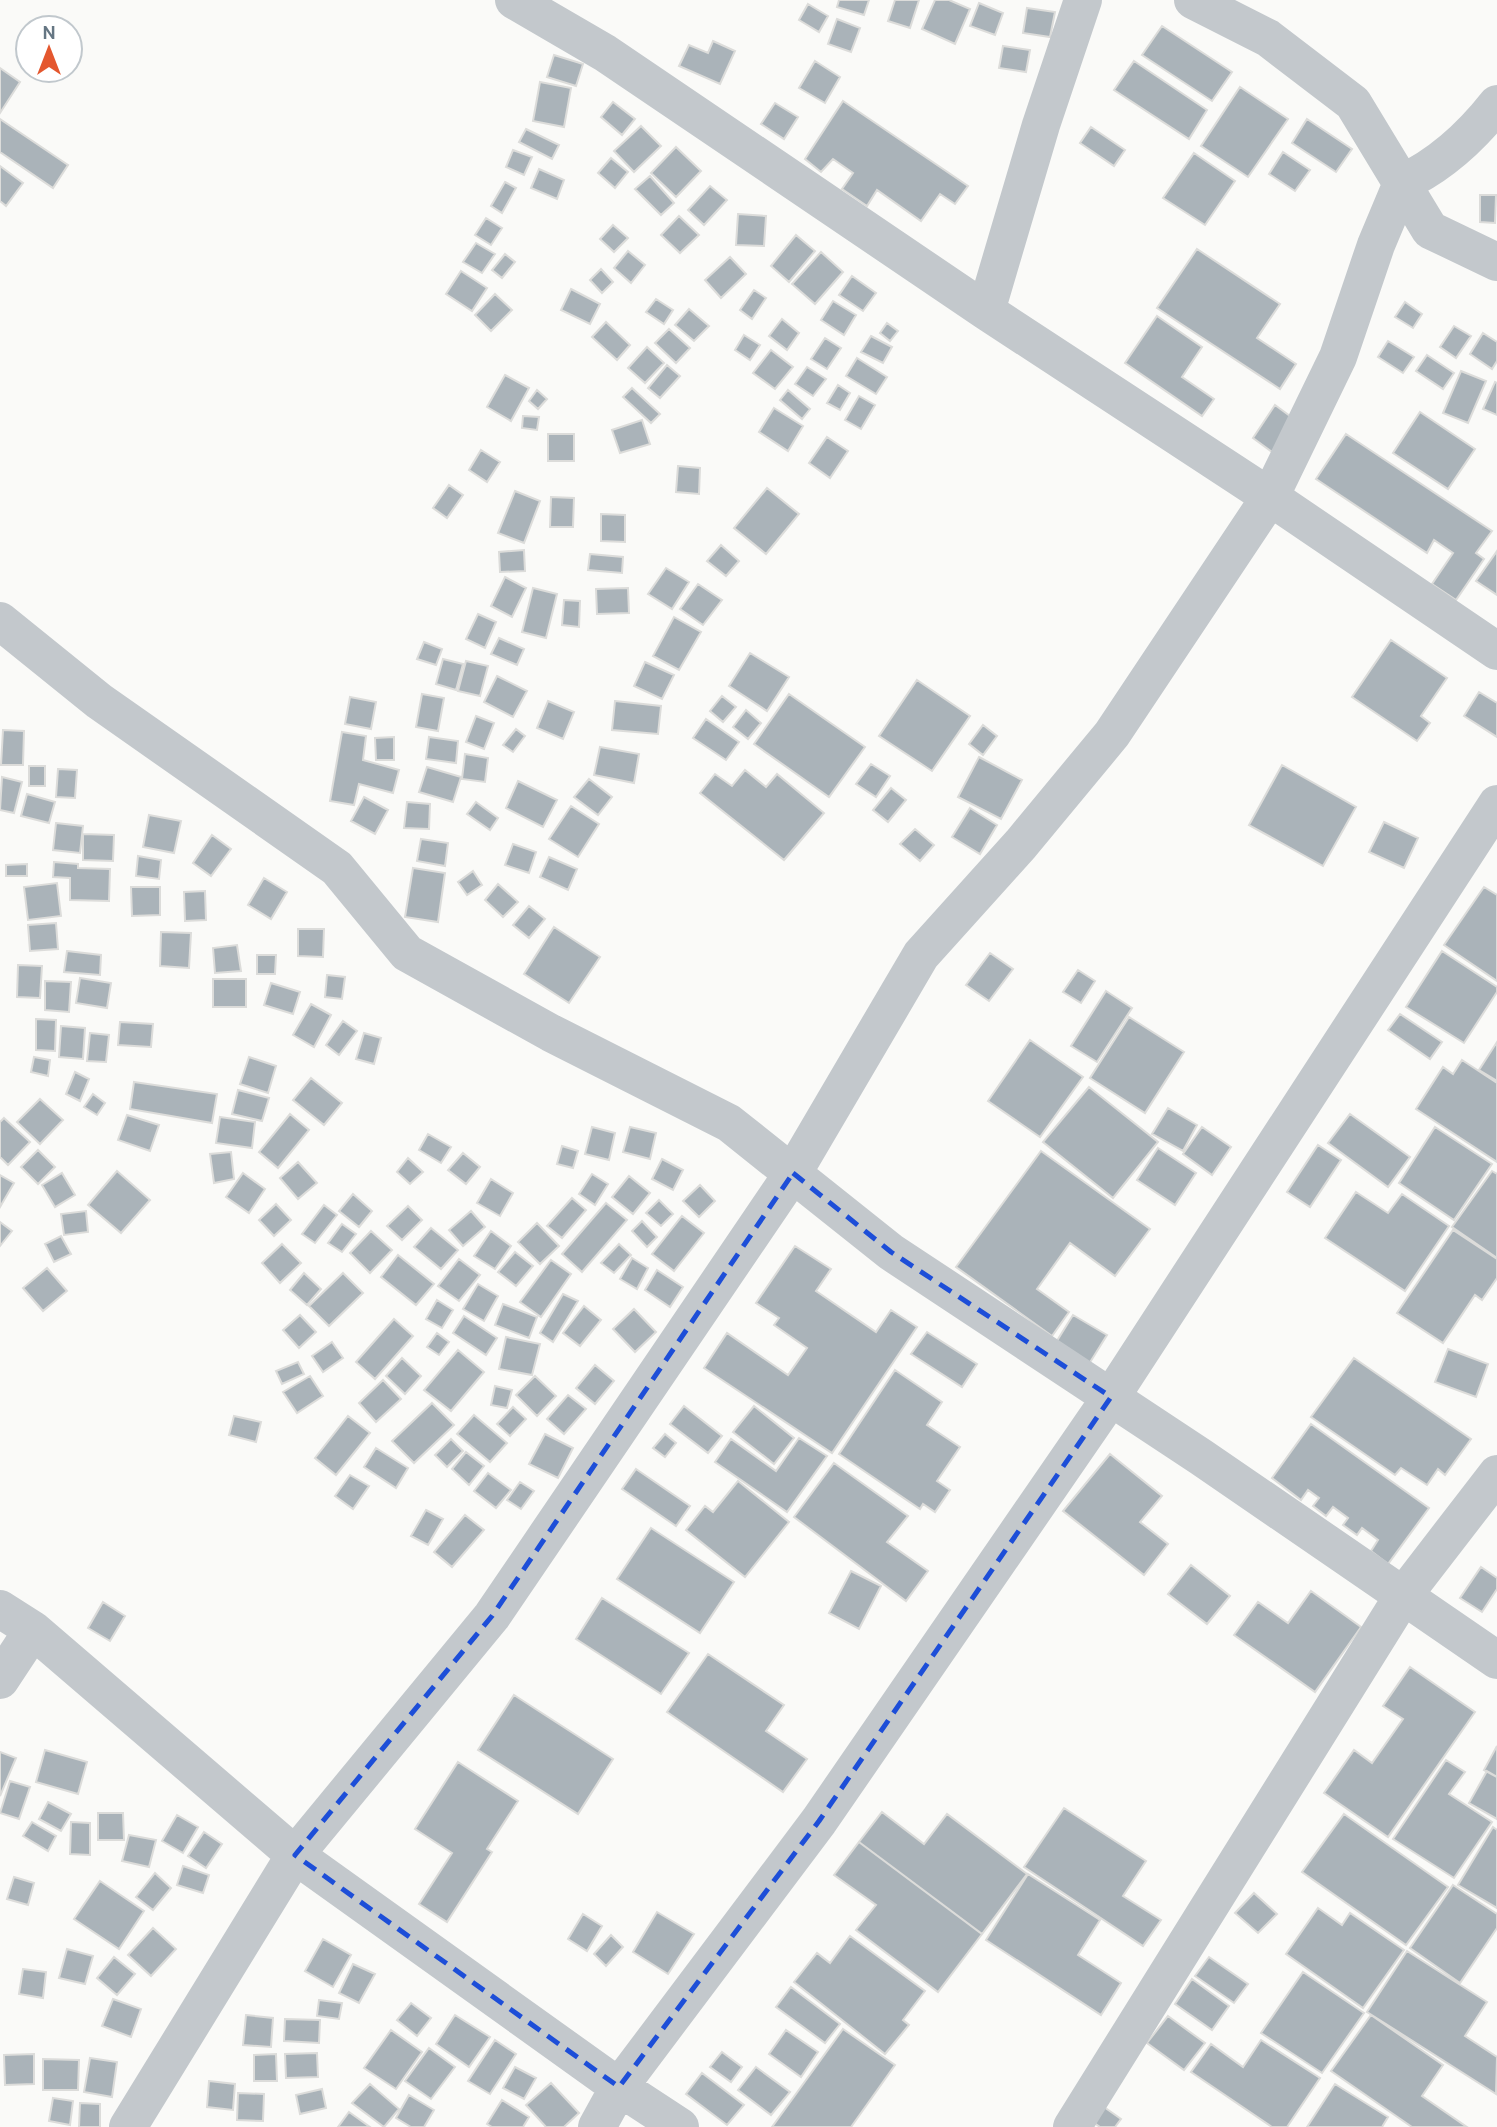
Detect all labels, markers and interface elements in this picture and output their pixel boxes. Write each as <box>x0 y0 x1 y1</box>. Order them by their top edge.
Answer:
north arrow <box>14 14 84 84</box>
text: N <box>42 22 56 46</box>

